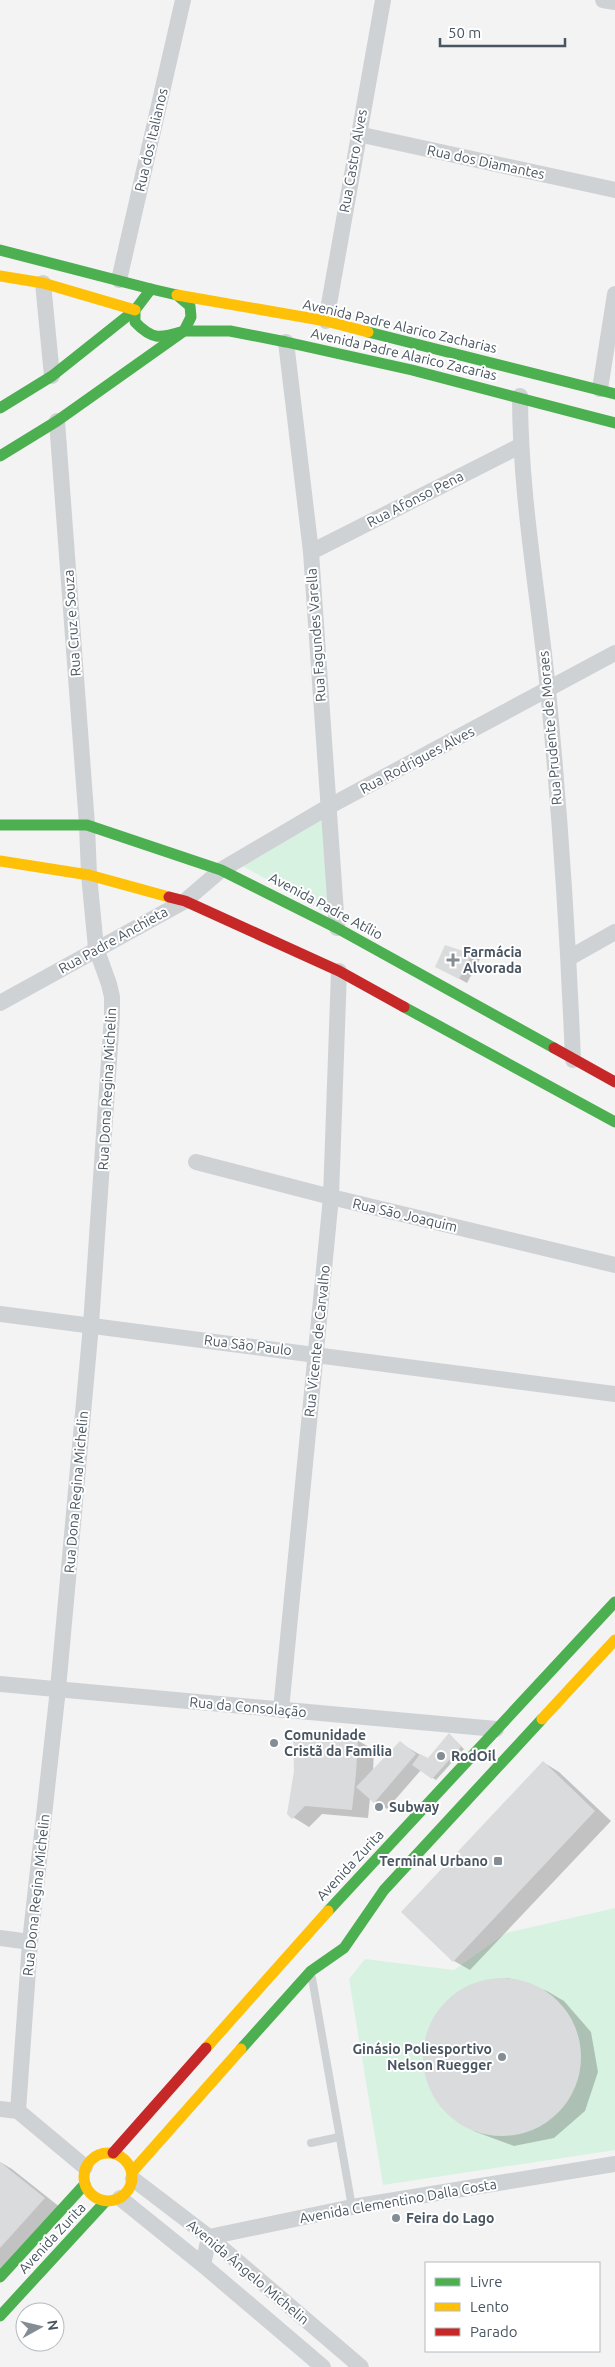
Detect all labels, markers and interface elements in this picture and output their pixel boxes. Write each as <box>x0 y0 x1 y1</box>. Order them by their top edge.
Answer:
scale bar <box>440 15 565 47</box>
text: 50 m <box>448 24 481 41</box>
street label: Rua dos Italianos <box>131 87 171 193</box>
street label: Rua Castro Alves <box>336 108 370 214</box>
street label: Rua dos Diamantes <box>426 142 546 182</box>
street label: Avenida Padre Alarico Zacharias <box>301 296 499 356</box>
street label: Avenida Padre Alarico Zacarias <box>309 325 499 383</box>
street label: Rua Afonso Pena <box>364 468 466 530</box>
street label: Rua Fagundes Varella <box>303 568 329 702</box>
street label: Rua Cruz e Souza <box>60 569 84 677</box>
street label: Rua Prudente de Moraes <box>535 650 565 806</box>
street label: Rua Rodrigues Alves <box>357 723 477 797</box>
street label: Avenida Padre Atílio <box>266 869 386 943</box>
street label: Rua Padre Anchieta <box>56 903 170 977</box>
place label: Farmácia Alvorada <box>463 944 522 976</box>
marker: Farmácia Alvorada <box>447 954 459 966</box>
street label: Rua Dona Regina Michelin <box>95 1007 119 1171</box>
street label: Rua São Joaquim <box>351 1195 459 1235</box>
street label: Rua Vicente de Carvalho <box>301 1264 333 1418</box>
street label: Rua São Paulo <box>203 1332 293 1358</box>
street label: Rua Dona Regina Michelin <box>61 1410 91 1574</box>
street label: Rua da Consolação <box>189 1694 307 1720</box>
place label: Comunidade Cristã da Familia <box>284 1727 392 1759</box>
marker: Comunidade Cristã da Familia <box>268 1737 280 1749</box>
place label: RodOil <box>451 1748 496 1764</box>
marker: RodOil <box>435 1750 447 1762</box>
place label: Subway <box>389 1799 440 1815</box>
marker: Subway <box>373 1801 385 1813</box>
street label: Rua Dona Regina Michelin <box>20 1813 52 1977</box>
street label: Avenida Zurita <box>313 1826 387 1904</box>
place label: Terminal Urbano <box>379 1853 488 1869</box>
marker: Terminal Urbano <box>492 1855 504 1867</box>
place label: Ginásio Poliesportivo Nelson Ruegger <box>352 2041 492 2073</box>
marker: Ginásio Poliesportivo Nelson Ruegger <box>496 2051 508 2063</box>
street label: Avenida Clementino Dalla Costa <box>298 2176 498 2226</box>
street label: Avenida Zurita <box>15 2199 89 2277</box>
place label: Feira do Lago <box>406 2210 495 2226</box>
marker: Feira do Lago <box>390 2212 402 2224</box>
street label: Avenida Ângelo Michelin <box>184 2216 313 2328</box>
legend <box>425 2262 600 2352</box>
text: Livre <box>470 2273 503 2290</box>
text: Lento <box>470 2298 509 2315</box>
north arrow <box>15 2302 65 2352</box>
text: N <box>44 2319 62 2331</box>
text: Parado <box>470 2323 517 2340</box>

